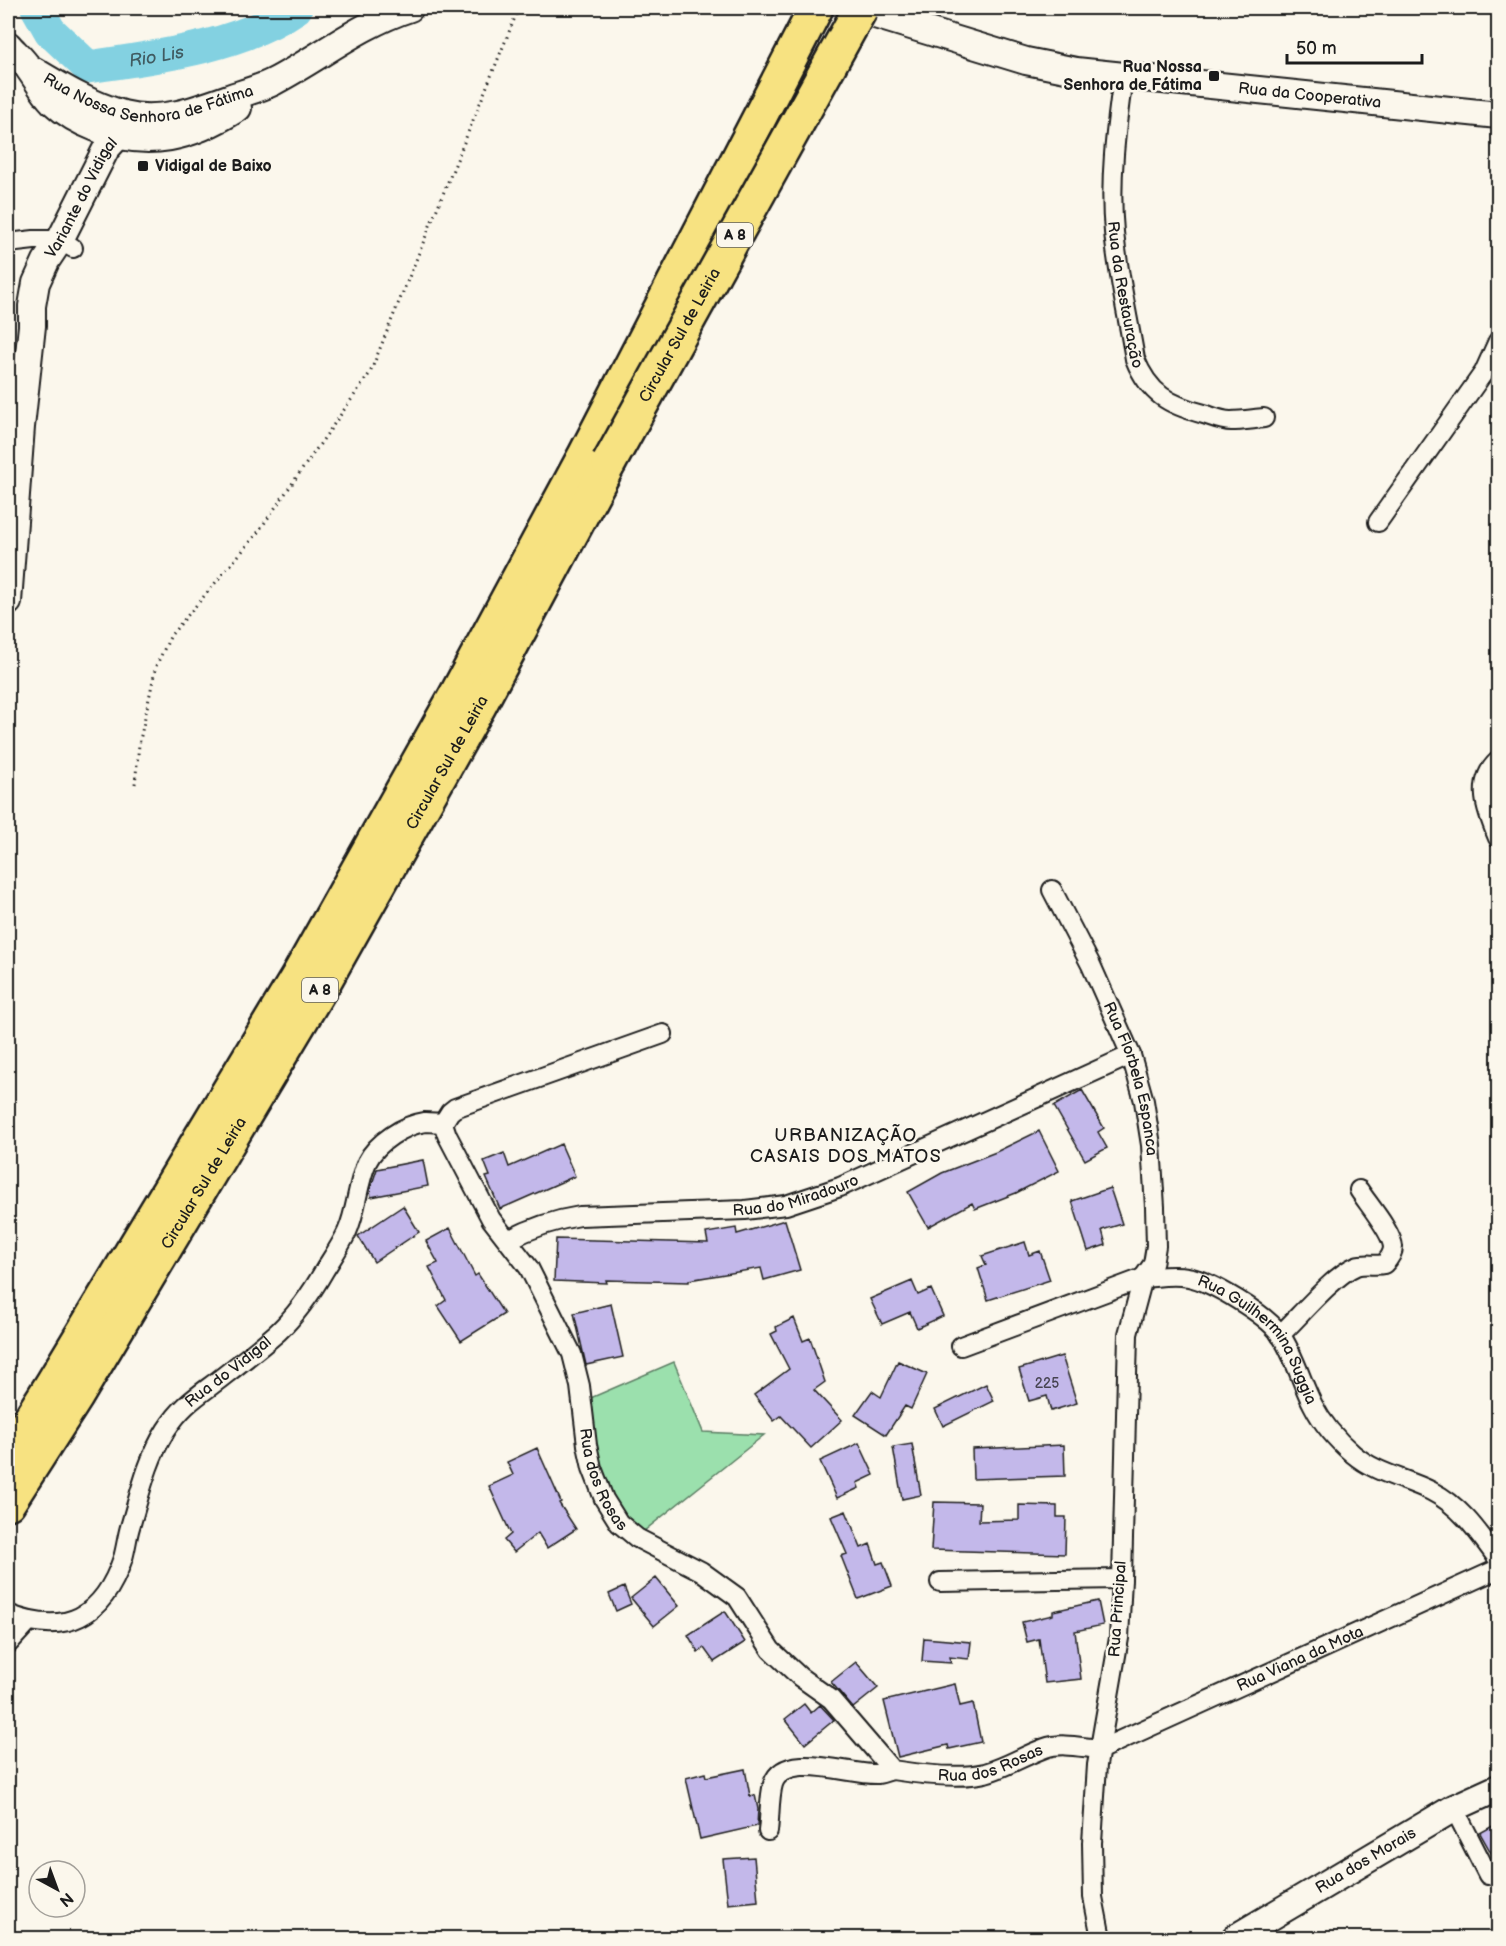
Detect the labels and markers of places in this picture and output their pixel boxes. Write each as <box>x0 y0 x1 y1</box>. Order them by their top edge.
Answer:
place label: Rua Nossa Senhora de Fátima <box>1063 58 1202 95</box>
marker: Rua Nossa Senhora de Fátima <box>1207 69 1221 83</box>
place label: Vidigal de Baixo <box>155 157 272 176</box>
marker: Vidigal de Baixo <box>136 159 150 173</box>

